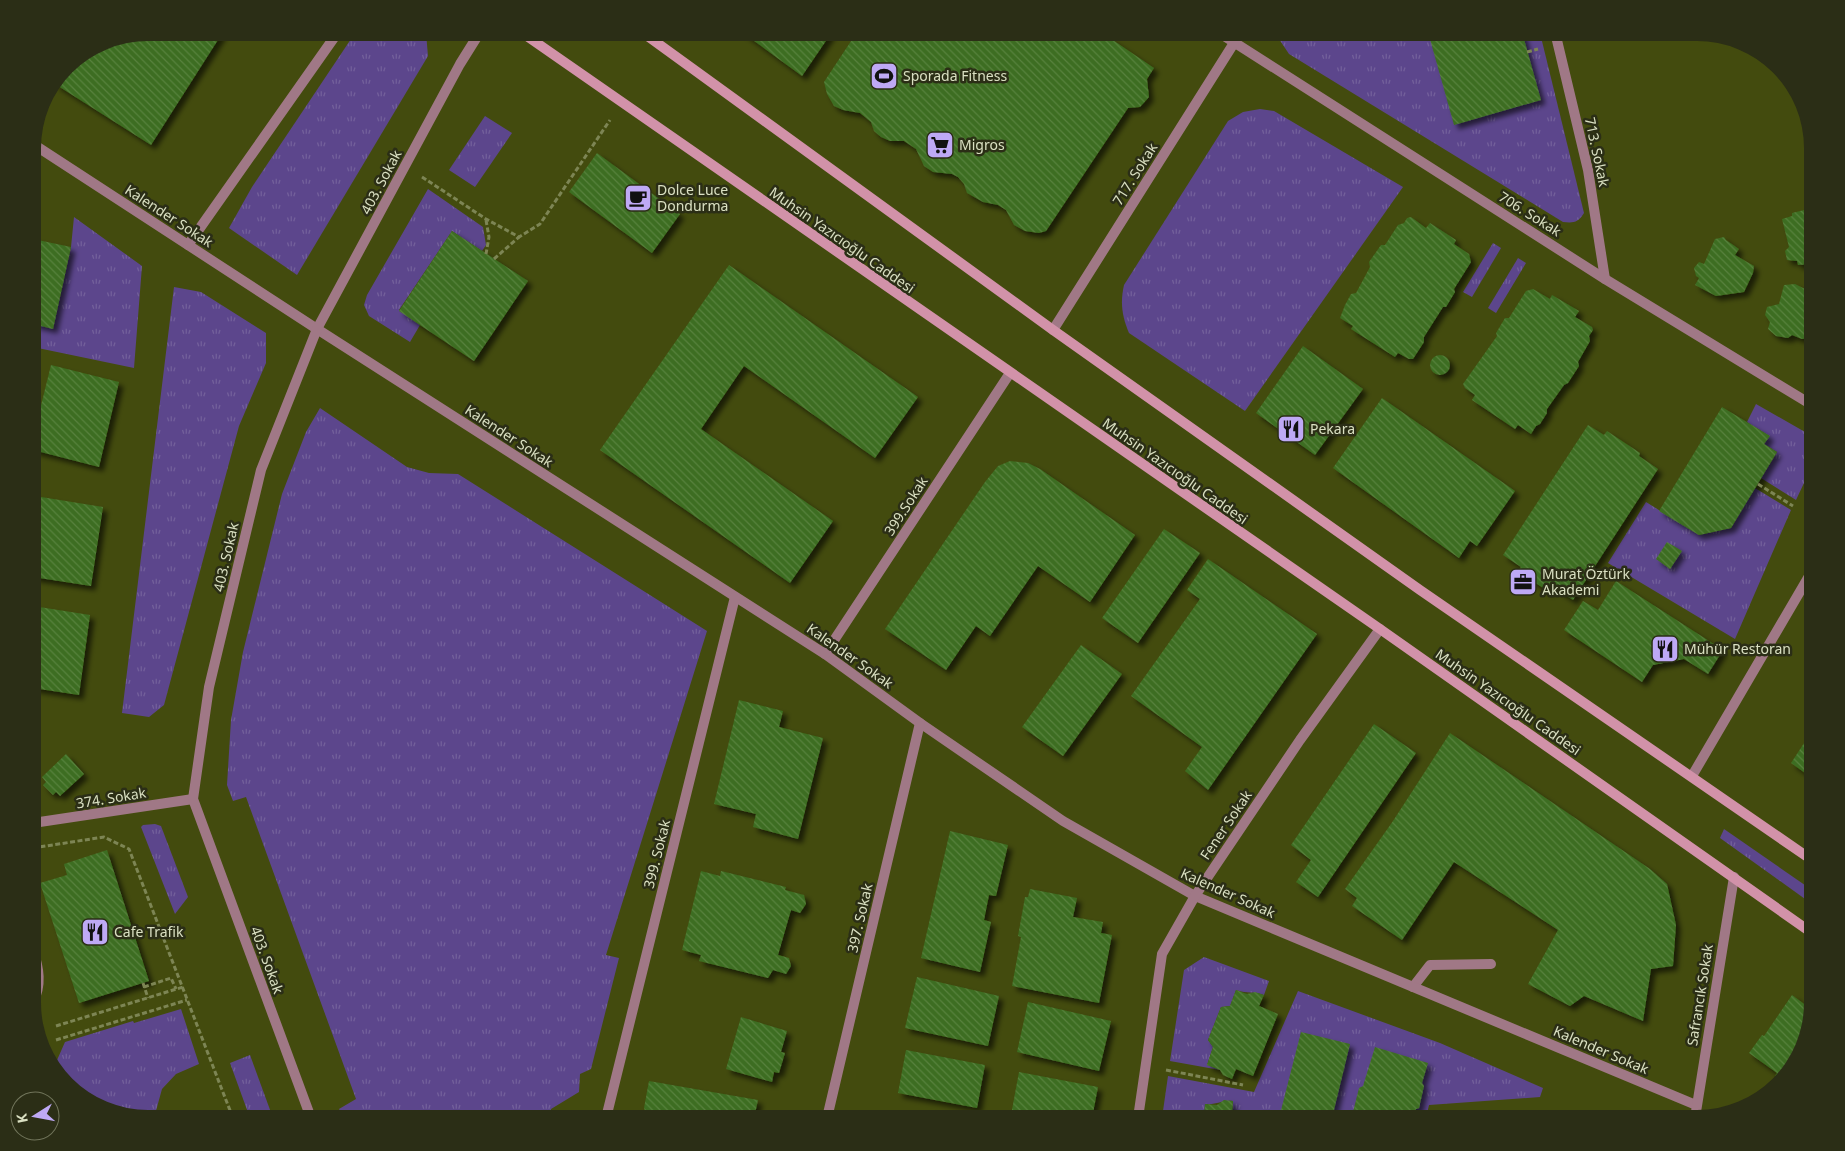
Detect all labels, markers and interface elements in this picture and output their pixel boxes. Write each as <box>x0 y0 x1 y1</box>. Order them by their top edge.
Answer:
sports icon: Sporada Fitness <box>869 61 899 91</box>
place label: Sporada Fitness <box>903 66 1007 85</box>
street label: 713. Sokak <box>1581 115 1614 189</box>
supermarket icon: Migros <box>925 130 955 160</box>
place label: Migros <box>959 135 1005 154</box>
street label: 717. Sokak <box>1108 138 1162 209</box>
street label: 403. Sokak <box>356 146 406 217</box>
street label: Kalender Sokak <box>122 180 217 251</box>
place label: Dolce Luce Dondurma <box>657 180 728 215</box>
street label: Muhsin Yazıcıoğlu Caddesi <box>766 182 919 297</box>
cafe icon: Dolce Luce Dondurma <box>623 183 653 213</box>
street label: 706. Sokak <box>1495 187 1566 241</box>
street label: Kalender Sokak <box>462 400 557 471</box>
street label: Muhsin Yazıcıoğlu Caddesi <box>1099 413 1252 528</box>
restaurant icon: Pekara <box>1276 414 1306 444</box>
place label: Pekara <box>1310 419 1355 438</box>
street label: 399.Sokak <box>879 472 932 539</box>
street label: 403. Sokak <box>208 520 243 593</box>
place label: Murat Öztürk Akademi <box>1542 564 1630 599</box>
office icon: Murat Öztürk Akademi <box>1508 567 1538 597</box>
street label: Kalender Sokak <box>803 619 898 693</box>
restaurant icon: Mühür Restoran <box>1650 634 1680 664</box>
place label: Mühür Restoran <box>1684 639 1791 658</box>
street label: Muhsin Yazıcıoğlu Caddesi <box>1432 644 1585 759</box>
street label: 374. Sokak <box>75 783 148 812</box>
street label: Fener Sokak <box>1195 786 1256 863</box>
street label: 399. Sokak <box>639 817 674 890</box>
street label: Kalender Sokak <box>1178 863 1279 922</box>
street label: 397. Sokak <box>842 881 877 954</box>
restaurant icon: Cafe Trafik <box>80 917 110 947</box>
place label: Cafe Trafik <box>114 922 184 941</box>
street label: 403. Sokak <box>247 924 289 997</box>
street label: Safrancık Sokak <box>1682 942 1717 1047</box>
street label: Kalender Sokak <box>1551 1021 1652 1078</box>
north arrow <box>10 1091 60 1141</box>
text: K <box>11 1112 32 1125</box>

